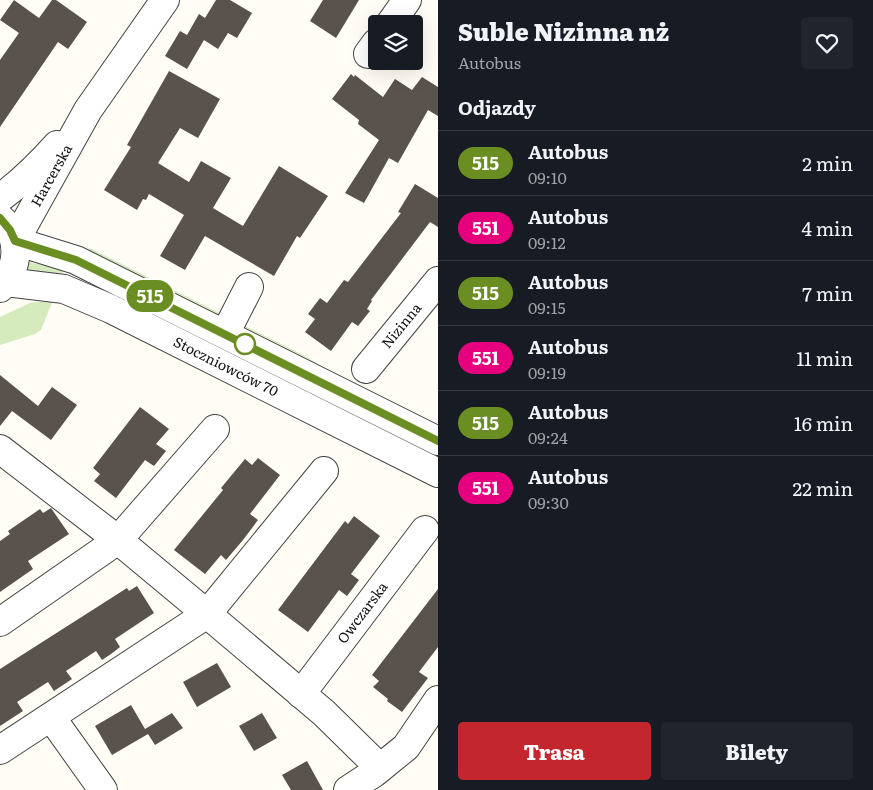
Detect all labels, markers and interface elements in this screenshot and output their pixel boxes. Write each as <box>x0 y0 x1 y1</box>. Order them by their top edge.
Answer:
text: Suble Nizinna nż <box>458 13 669 48</box>
map controls <box>368 15 423 70</box>
button: layers <box>368 15 423 70</box>
button: heart <box>801 17 853 69</box>
text: Autobus <box>458 50 521 74</box>
text: Odjazdy <box>458 93 536 121</box>
text: Autobus <box>528 137 608 165</box>
street label: Harcerska <box>25 140 76 210</box>
text: 515 <box>472 149 499 176</box>
text: 2 min <box>802 149 853 177</box>
text: 09:10 <box>528 165 567 189</box>
text: Autobus <box>528 202 608 230</box>
text: 551 <box>472 214 499 241</box>
text: 4 min <box>801 214 853 242</box>
text: 09:12 <box>528 230 566 254</box>
text: Autobus <box>528 267 608 295</box>
text: 515 <box>472 279 499 306</box>
text: 7 min <box>802 279 853 307</box>
line badge: 515 <box>121 280 179 312</box>
text: 515 <box>136 282 164 309</box>
text: 09:15 <box>528 295 566 319</box>
street label: Nizinna <box>376 298 426 352</box>
street label: Stoczniowców 70 <box>171 331 282 400</box>
text: Autobus <box>528 332 608 360</box>
unlabelled marker <box>234 333 256 355</box>
text: 551 <box>472 344 499 371</box>
text: 11 min <box>796 344 853 372</box>
text: 09:19 <box>528 360 566 384</box>
text: Autobus <box>528 397 608 425</box>
text: 515 <box>472 409 499 436</box>
text: 16 min <box>794 409 853 437</box>
text: 09:24 <box>528 425 568 449</box>
text: Autobus <box>528 462 608 490</box>
text: 551 <box>472 474 499 501</box>
text: 22 min <box>793 474 853 502</box>
text: 09:30 <box>528 490 569 514</box>
street label: Owczarska <box>332 577 392 647</box>
button: Trasa <box>458 722 651 780</box>
button: Bilety <box>661 722 853 780</box>

